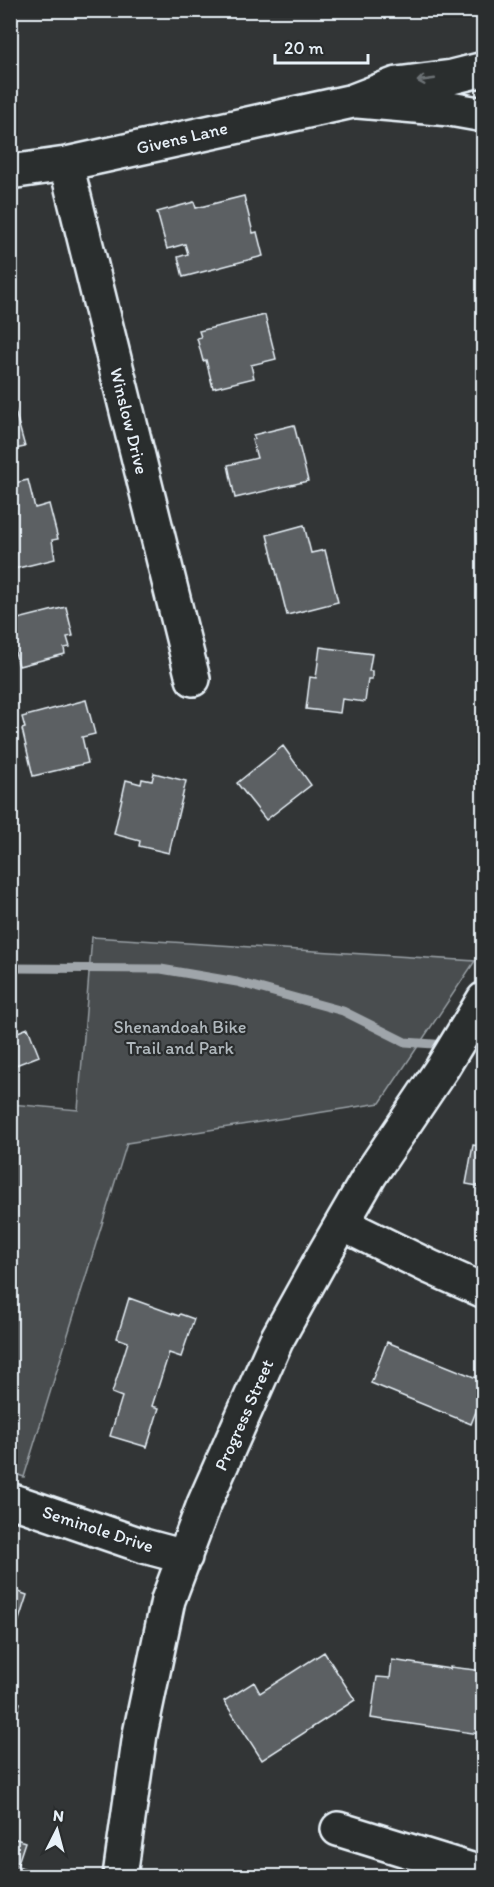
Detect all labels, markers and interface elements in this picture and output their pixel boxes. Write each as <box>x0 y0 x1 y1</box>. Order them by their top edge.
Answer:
scale bar <box>275 27 368 65</box>
text: 20 m <box>284 37 324 59</box>
one-way arrow <box>417 75 436 86</box>
street label: Givens Lane <box>134 117 230 159</box>
street label: Winslow Drive <box>105 365 153 477</box>
park label: Shenandoah Bike Trail and Park <box>114 1016 246 1059</box>
street label: Progress Street <box>210 1356 278 1474</box>
street label: Seminole Drive <box>40 1501 156 1557</box>
north arrow <box>27 1800 87 1860</box>
text: N <box>52 1806 65 1826</box>

